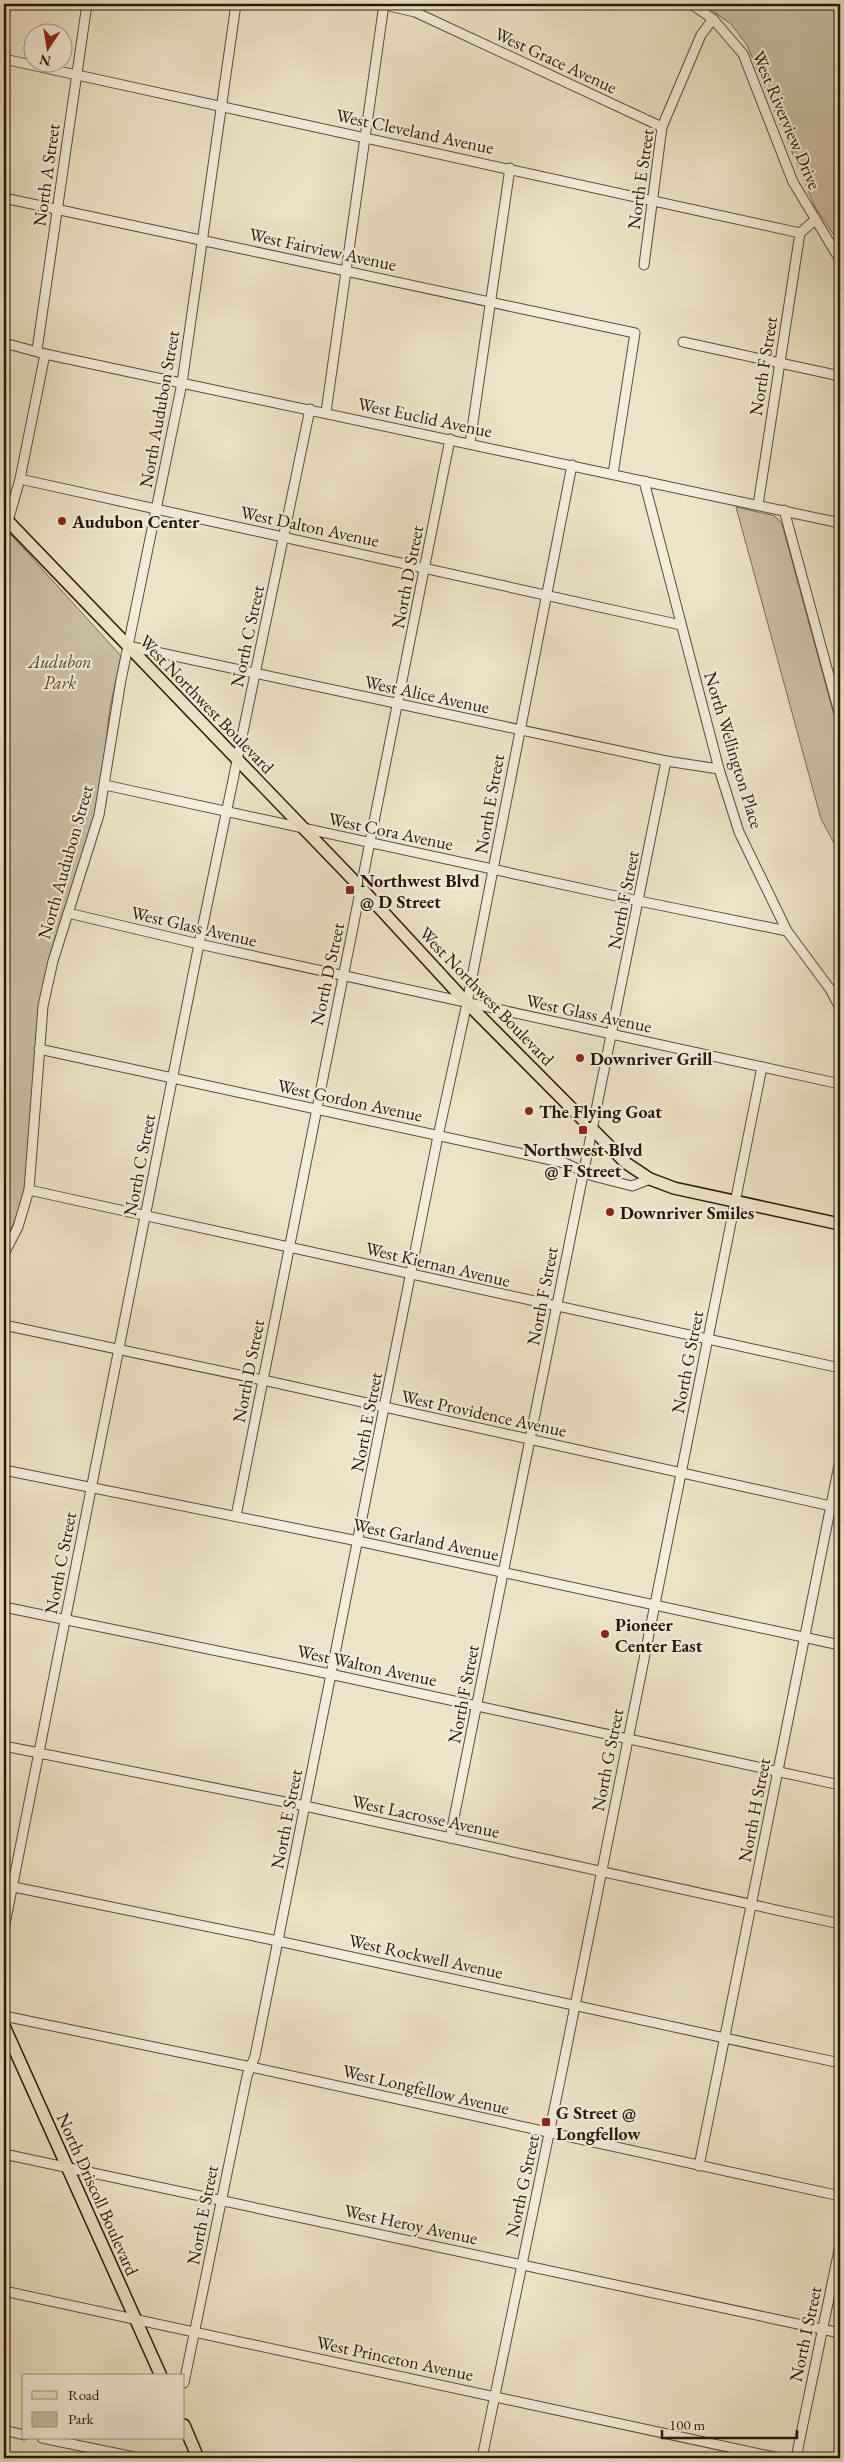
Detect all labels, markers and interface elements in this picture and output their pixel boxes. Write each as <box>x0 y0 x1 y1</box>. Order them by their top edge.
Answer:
north arrow <box>22 22 72 72</box>
street label: West Grace Avenue <box>491 22 621 98</box>
street label: West Riverview Drive <box>747 47 827 193</box>
text: N <box>37 51 53 71</box>
street label: West Cleveland Avenue <box>334 103 496 159</box>
street label: North A Street <box>27 122 65 228</box>
street label: North E Street <box>622 127 658 231</box>
street label: West Fairview Avenue <box>247 222 399 276</box>
street label: North F Street <box>744 314 782 417</box>
street label: North Audubon Street <box>134 328 184 489</box>
street label: West Euclid Avenue <box>356 392 494 442</box>
street label: West Dalton Avenue <box>239 500 381 552</box>
place label: Audubon Center <box>71 510 200 533</box>
marker: Audubon Center <box>56 515 68 527</box>
street label: North D Street <box>386 523 428 630</box>
street label: North C Street <box>225 583 269 689</box>
street label: West Northwest Boulevard <box>135 630 280 779</box>
park label: Audubon Park <box>26 650 92 694</box>
street label: North Wellington Place <box>699 669 769 831</box>
street label: West Alice Avenue <box>362 670 492 718</box>
street label: North E Street <box>469 752 509 856</box>
street label: North Audubon Street <box>32 782 98 942</box>
street label: West Cora Avenue <box>327 807 455 855</box>
street label: North F Street <box>602 848 644 951</box>
place label: Northwest Blvd @ D Street <box>360 869 480 913</box>
marker: Northwest Blvd @ D Street <box>344 884 356 896</box>
street label: West Glass Avenue <box>129 900 259 952</box>
street label: North D Street <box>305 920 349 1027</box>
street label: West Northwest Boulevard <box>415 922 560 1071</box>
street label: West Glass Avenue <box>524 988 654 1038</box>
place label: Downriver Grill <box>590 1047 712 1070</box>
marker: Downriver Grill <box>574 1052 586 1064</box>
street label: West Gordon Avenue <box>275 1073 425 1127</box>
place label: The Flying Goat <box>539 1100 662 1123</box>
marker: The Flying Goat <box>523 1105 535 1117</box>
street label: North C Street <box>118 1112 160 1218</box>
marker: Northwest Blvd @ F Street <box>577 1124 589 1136</box>
place label: Northwest Blvd @ F Street <box>523 1138 643 1182</box>
place label: Downriver Smiles <box>620 1201 754 1224</box>
marker: Downriver Smiles <box>604 1206 616 1218</box>
street label: West Kiernan Avenue <box>363 1236 513 1292</box>
street label: North F Street <box>521 1244 563 1347</box>
street label: North G Street <box>666 1308 708 1415</box>
street label: North D Street <box>227 1317 269 1424</box>
street label: North E Street <box>345 1370 387 1474</box>
street label: West Providence Avenue <box>399 1384 569 1442</box>
street label: North C Street <box>39 1510 81 1616</box>
street label: West Garland Avenue <box>351 1512 501 1566</box>
place label: Pioneer Center East <box>615 1613 703 1657</box>
marker: Pioneer Center East <box>599 1628 611 1640</box>
street label: West Walton Avenue <box>295 1639 439 1691</box>
street label: North F Street <box>442 1642 484 1745</box>
street label: North G Street <box>586 1706 628 1813</box>
street label: North H Street <box>733 1756 775 1864</box>
street label: North E Street <box>265 1767 307 1871</box>
street label: West Lacrosse Avenue <box>350 1789 502 1843</box>
street label: West Rockwell Avenue <box>347 1928 505 1984</box>
street label: West Longfellow Avenue <box>340 2059 512 2119</box>
place label: G Street @ Longfellow <box>556 2101 641 2145</box>
street label: North Driscoll Boulevard <box>52 2109 145 2280</box>
marker: G Street @ Longfellow <box>540 2116 552 2128</box>
street label: North G Street <box>500 2132 544 2239</box>
street label: North E Street <box>181 2163 223 2267</box>
street label: West Heroy Avenue <box>342 2199 480 2249</box>
street label: North I Street <box>784 2284 826 2384</box>
street label: West Princeton Avenue <box>314 2330 476 2386</box>
legend <box>22 2374 185 2440</box>
text: Road <box>68 2385 100 2404</box>
scale bar <box>662 2407 796 2439</box>
text: Park <box>68 2409 95 2428</box>
text: 100 m <box>669 2415 706 2434</box>

